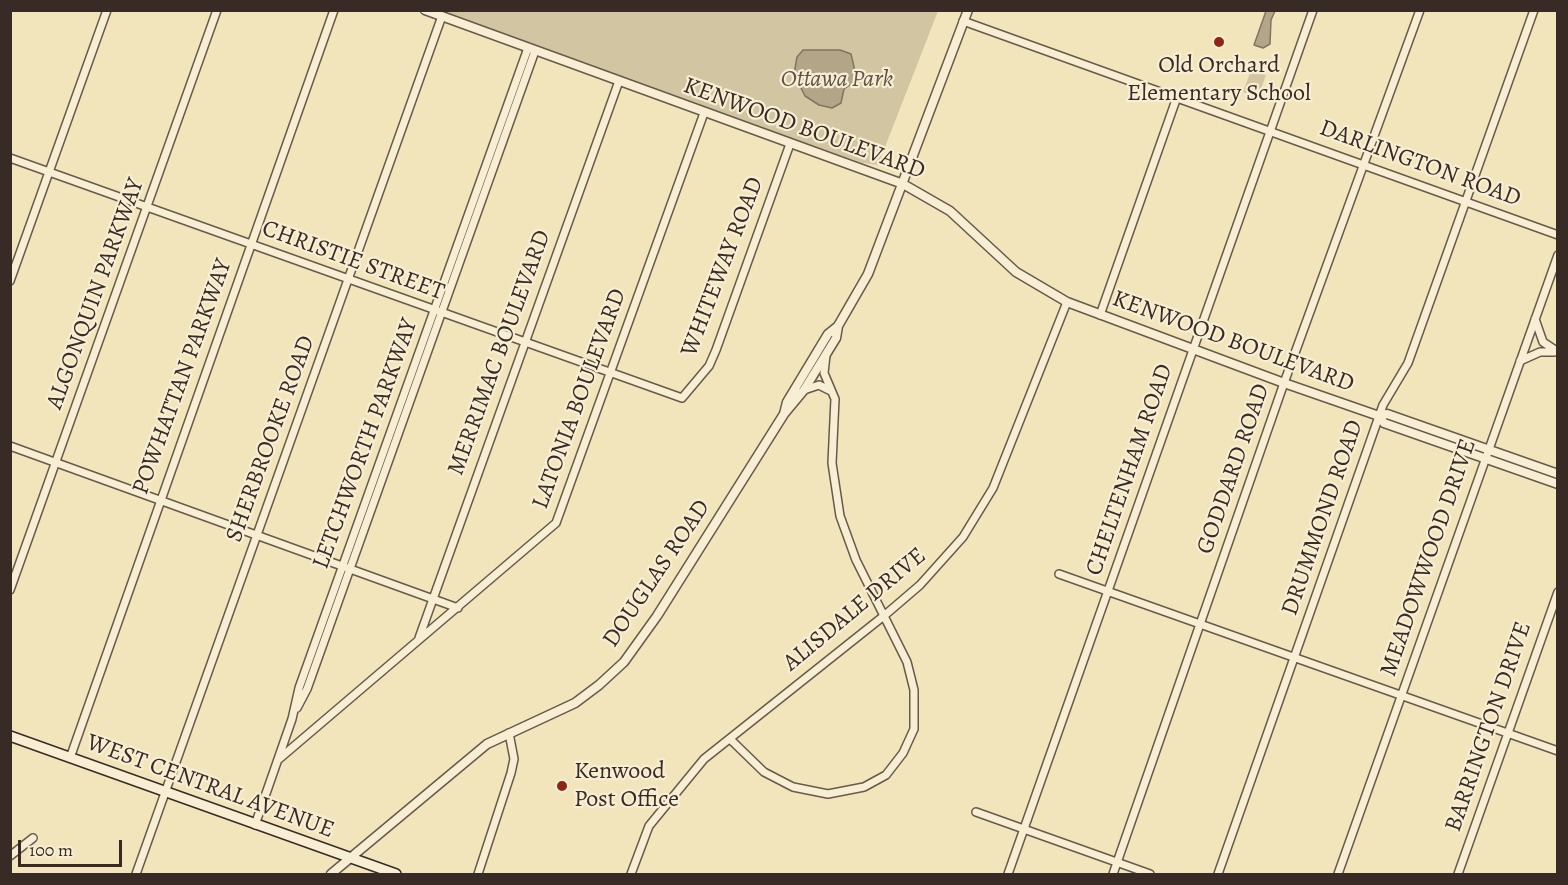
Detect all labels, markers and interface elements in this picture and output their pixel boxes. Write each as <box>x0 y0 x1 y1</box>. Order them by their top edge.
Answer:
marker: Old Orchard Elementary School <box>1212 35 1226 49</box>
place label: Old Orchard Elementary School <box>1127 52 1311 108</box>
park label: Ottawa Park <box>781 66 893 94</box>
street label: KENWOOD BOULEVARD <box>679 72 929 186</box>
street label: DARLINGTON ROAD <box>1315 114 1525 214</box>
street label: WHITEWAY ROAD <box>676 173 770 361</box>
street label: ALGONQUIN PARKWAY <box>41 175 151 413</box>
street label: CHRISTIE STREET <box>258 215 448 307</box>
street label: MERRIMAC BOULEVARD <box>442 227 558 479</box>
street label: POWHATTAN PARKWAY <box>127 255 239 499</box>
street label: LATONIA BOULEVARD <box>527 285 633 513</box>
street label: KENWOOD BOULEVARD <box>1108 285 1358 399</box>
street label: LETCHWORTH PARKWAY <box>307 315 425 573</box>
street label: SHERBROOKE ROAD <box>220 332 322 546</box>
street label: CHELTENHAM ROAD <box>1080 361 1180 579</box>
street label: GODDARD ROAD <box>1191 380 1277 558</box>
street label: DRUMMOND ROAD <box>1276 416 1370 620</box>
street label: MEADOWWOOD DRIVE <box>1375 436 1483 680</box>
street label: DOUGLAS ROAD <box>597 495 717 653</box>
street label: ALISDALE DRIVE <box>778 542 932 678</box>
street label: BARRINGTON DRIVE <box>1440 618 1538 836</box>
street label: WEST CENTRAL AVENUE <box>82 729 338 845</box>
place label: Kenwood Post Office <box>574 758 679 814</box>
marker: Kenwood Post Office <box>555 779 569 793</box>
scale bar <box>21 828 124 866</box>
text: 100 m <box>29 838 73 862</box>

